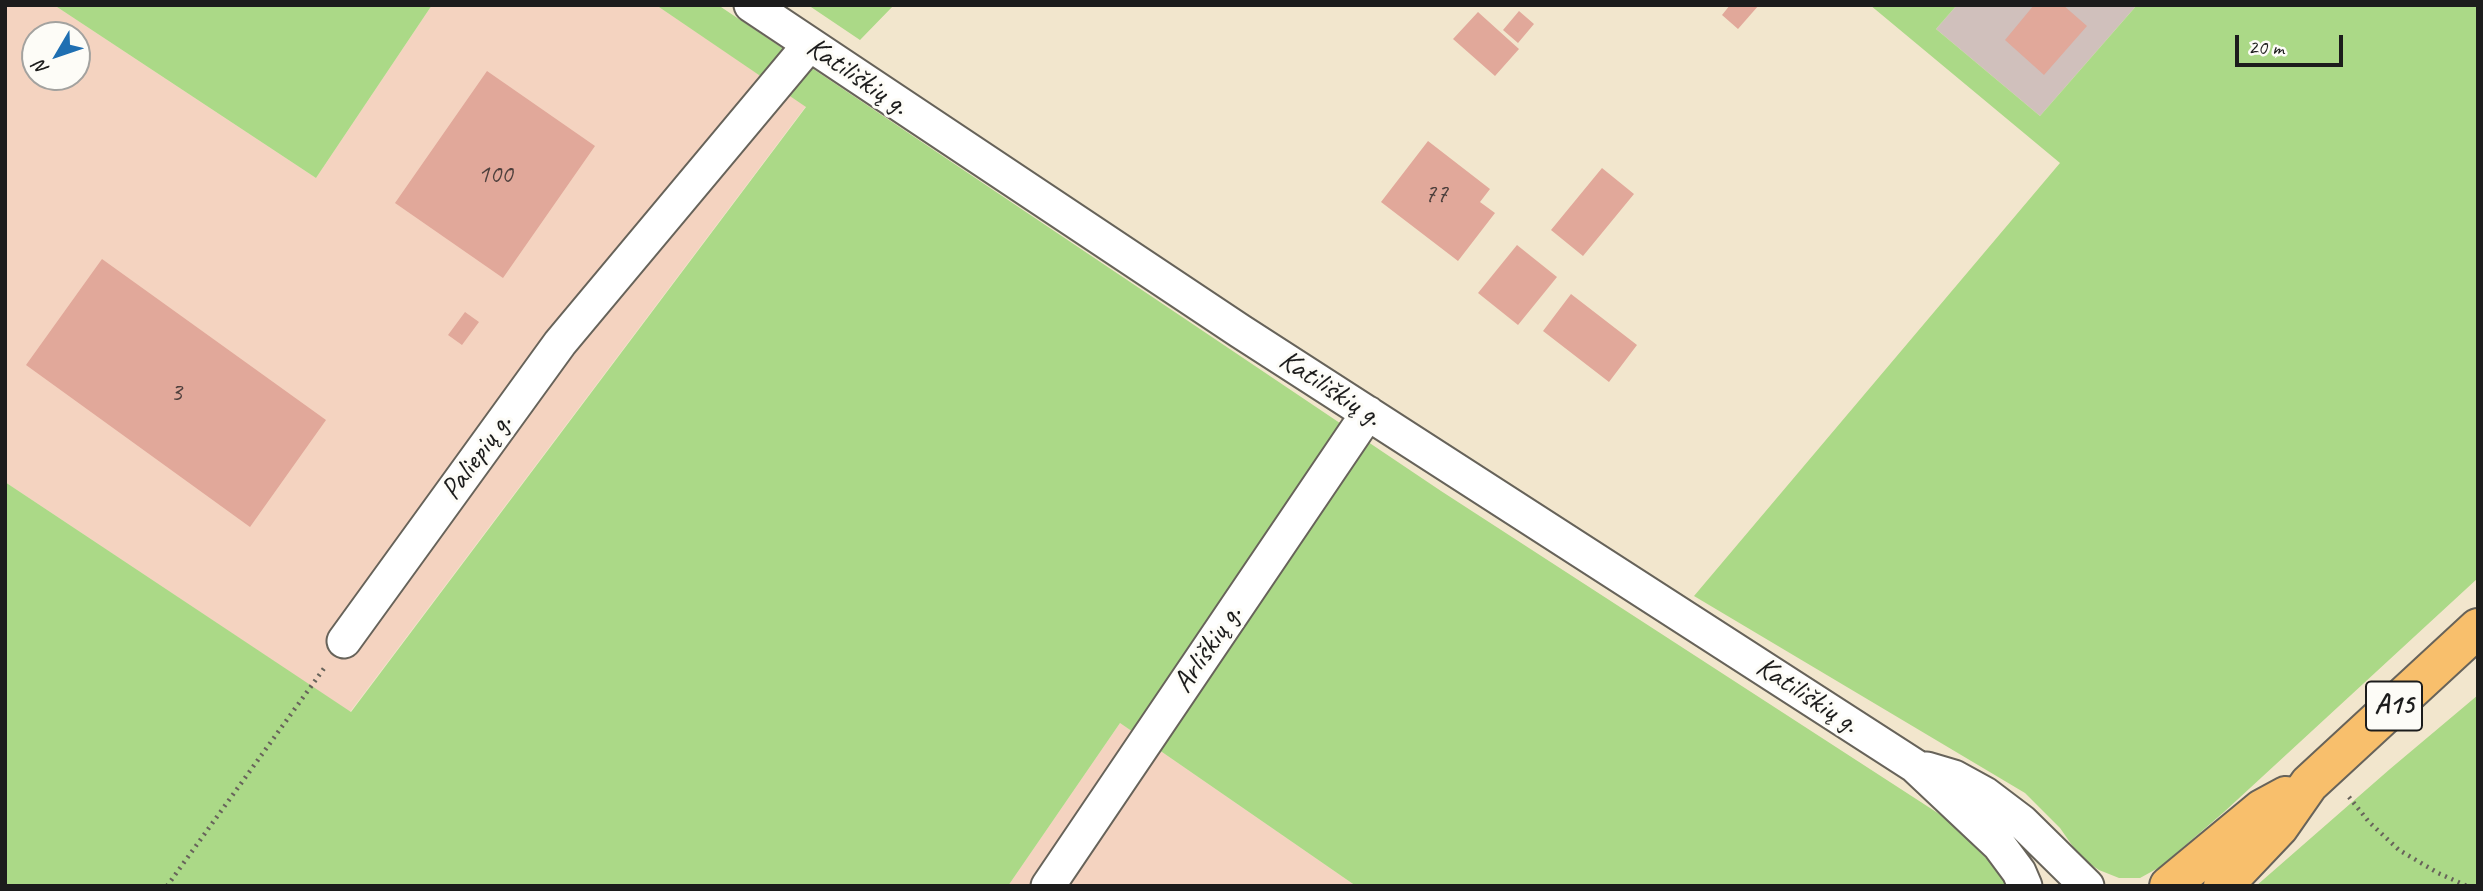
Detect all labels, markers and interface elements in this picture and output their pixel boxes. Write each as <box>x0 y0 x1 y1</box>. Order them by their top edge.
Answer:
north arrow <box>21 21 91 91</box>
scale bar <box>2238 21 2346 65</box>
street label: Katiliškių g. <box>799 30 915 124</box>
text: 20 m <box>2248 34 2284 60</box>
text: N <box>28 56 54 80</box>
house number: 100 <box>477 159 513 191</box>
house number: 77 <box>1424 179 1448 211</box>
street label: Katiliškių g. <box>1272 343 1388 435</box>
house number: 3 <box>170 377 182 409</box>
street label: Paliepių g. <box>434 407 520 507</box>
street label: Arliškių g. <box>1166 598 1250 700</box>
street label: Katiliškių g. <box>1749 650 1865 742</box>
road number: A15 <box>2366 682 2422 730</box>

